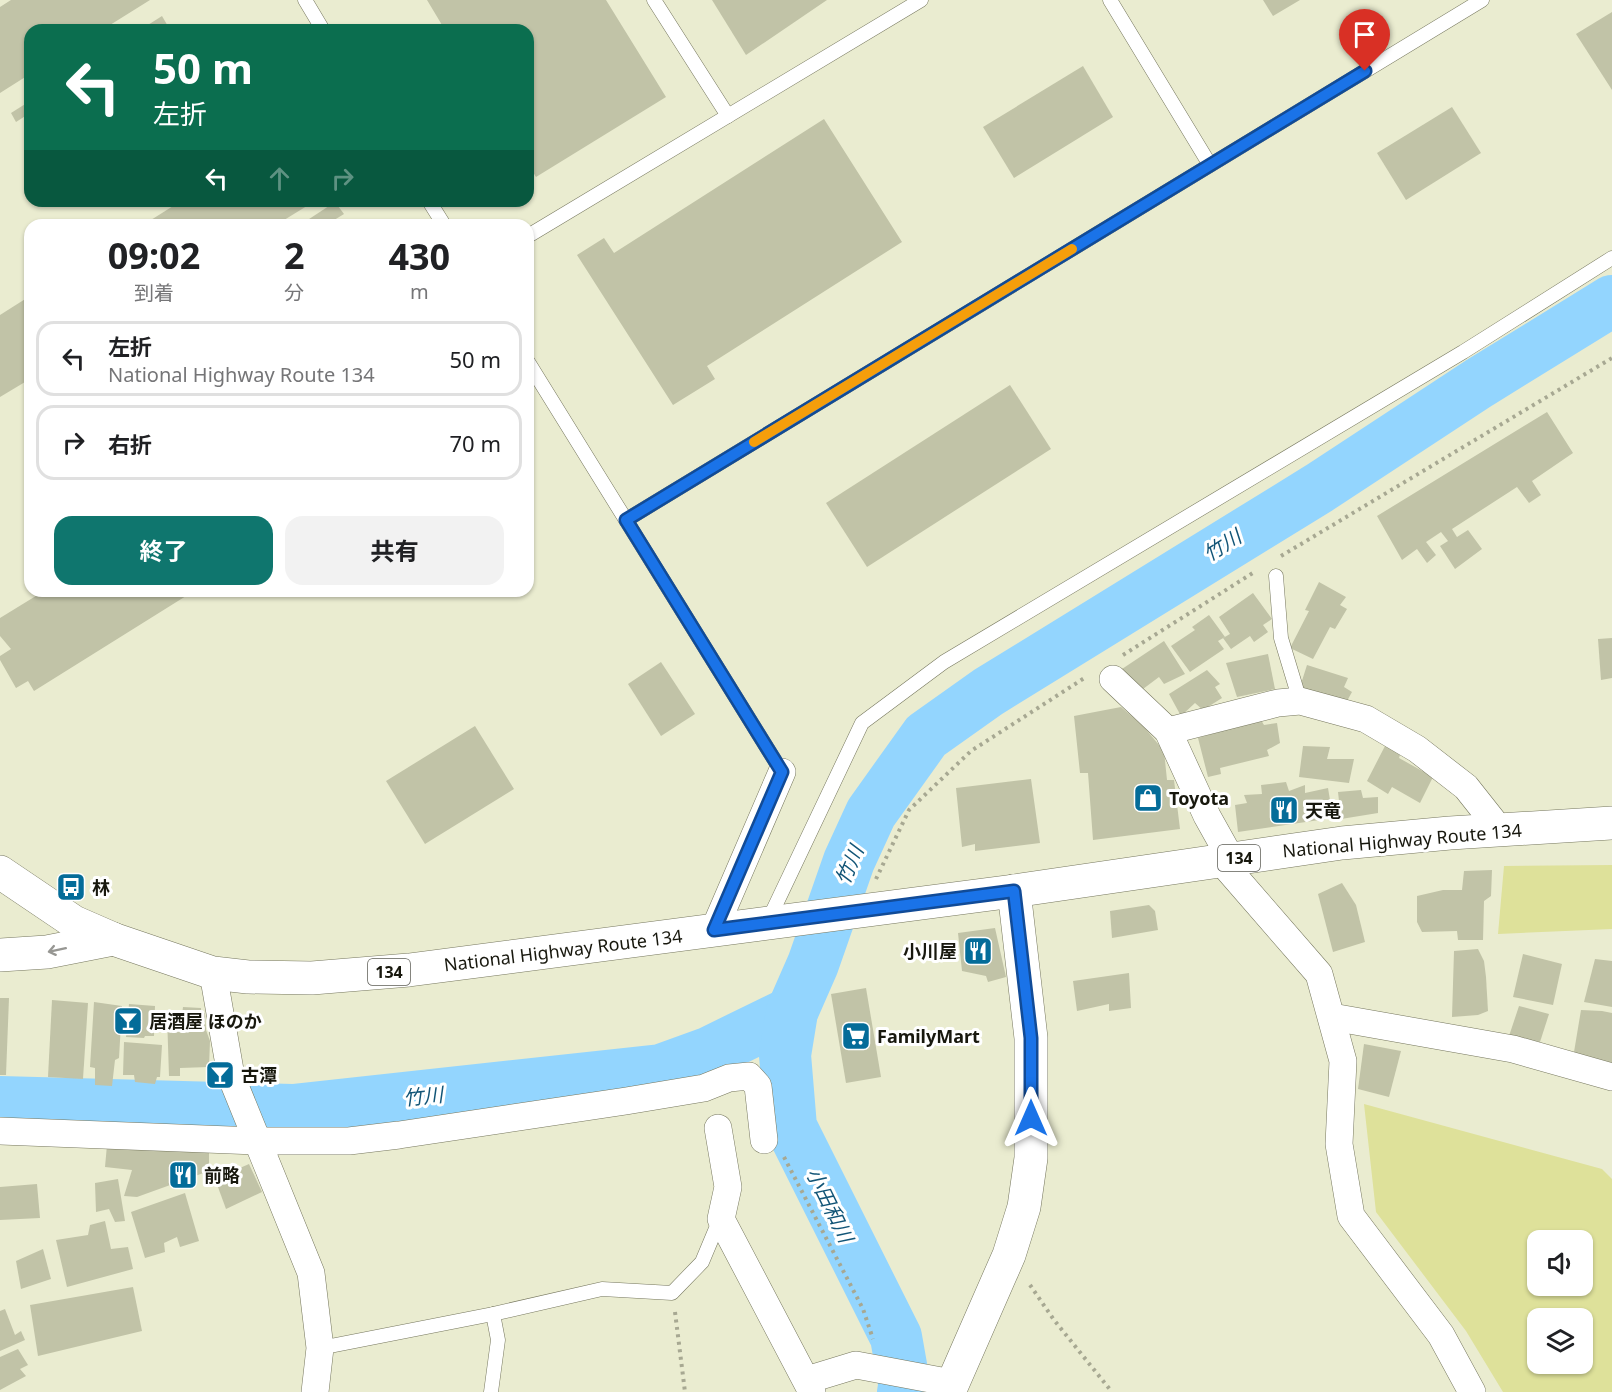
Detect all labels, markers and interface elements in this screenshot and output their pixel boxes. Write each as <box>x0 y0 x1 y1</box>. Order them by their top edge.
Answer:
pin <box>1339 9 1390 71</box>
icon: arrive <box>1348 18 1381 51</box>
text: 50 m <box>153 39 253 96</box>
icon: left <box>54 48 132 126</box>
text: 左折 <box>153 95 207 132</box>
icon: left <box>200 162 233 195</box>
icon: ahead <box>263 162 296 195</box>
icon: right <box>326 162 359 195</box>
text: 09:02 <box>108 231 200 280</box>
text: 2 <box>284 231 305 280</box>
text: 430 <box>388 232 450 281</box>
text: m <box>410 278 429 305</box>
text: 到着 <box>134 279 174 306</box>
text: 分 <box>284 279 304 306</box>
text: 左折 <box>108 331 152 361</box>
icon: left <box>57 342 90 375</box>
text: 50 m <box>450 344 501 374</box>
text: National Highway Route 134 <box>108 361 375 388</box>
icon: right <box>57 426 90 459</box>
text: 70 m <box>450 428 501 458</box>
text: 右折 <box>108 429 152 459</box>
button: 終了 <box>54 516 273 585</box>
button: 共有 <box>285 516 504 585</box>
water label: 竹川 <box>1198 522 1248 567</box>
shop icon: Toyota <box>1132 782 1164 814</box>
place label: Toyota <box>1169 786 1229 810</box>
restaurant icon: 天竜 <box>1268 794 1300 826</box>
place label: 天竜 <box>1305 798 1341 822</box>
street label: National Highway Route 134 <box>1281 818 1523 862</box>
water label: 竹川 <box>829 839 870 889</box>
road number: 134 <box>1218 845 1260 871</box>
bus stop icon: 林 <box>55 871 87 903</box>
place label: 林 <box>92 875 110 899</box>
street label: National Highway Route 134 <box>442 923 684 977</box>
restaurant icon: 小川屋 <box>962 935 994 967</box>
place label: 小川屋 <box>903 939 957 963</box>
one-way arrow <box>48 945 67 956</box>
road number: 134 <box>368 959 410 985</box>
bar icon: 居酒屋 ほのか <box>112 1005 144 1037</box>
place label: 居酒屋 ほのか <box>149 1009 262 1033</box>
supermarket icon: FamilyMart <box>840 1020 872 1052</box>
place label: FamilyMart <box>877 1024 980 1048</box>
bar icon: 古潭 <box>204 1059 236 1091</box>
place label: 古潭 <box>241 1063 277 1087</box>
water label: 竹川 <box>402 1080 446 1112</box>
position arrow <box>999 1086 1063 1150</box>
restaurant icon: 前略 <box>167 1159 199 1191</box>
place label: 前略 <box>204 1163 240 1187</box>
water label: 小田和川 <box>800 1163 861 1249</box>
map controls <box>1527 1230 1593 1374</box>
button: sound <box>1527 1230 1593 1296</box>
button: layers <box>1527 1308 1593 1374</box>

